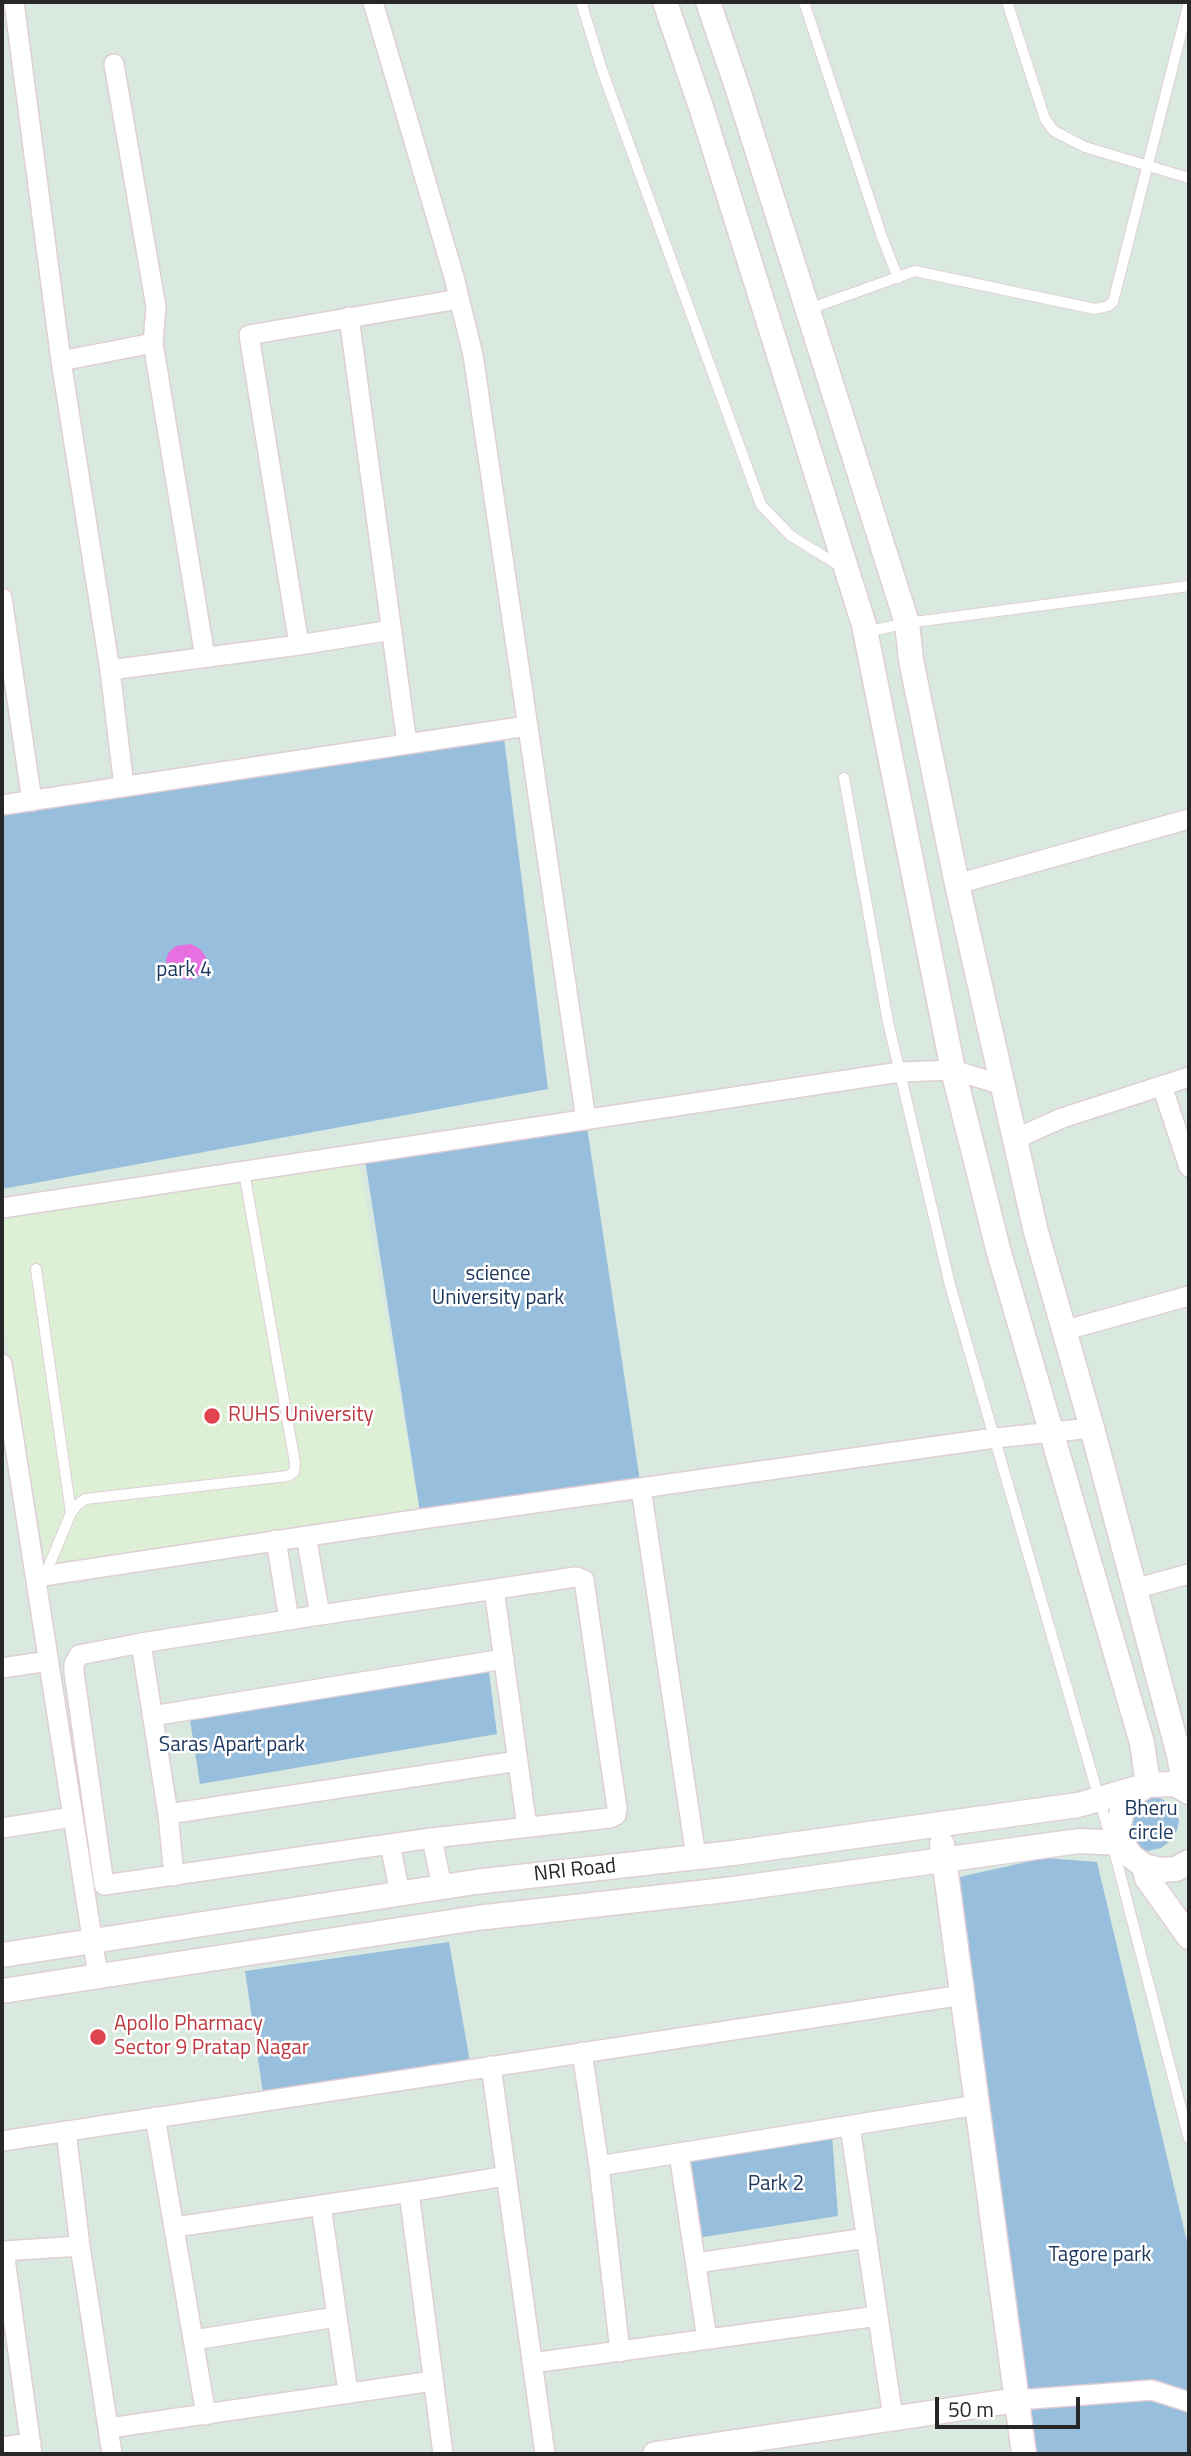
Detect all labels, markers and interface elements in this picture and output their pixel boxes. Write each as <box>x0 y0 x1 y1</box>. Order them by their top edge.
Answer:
park label: park 4 <box>156 958 212 984</box>
park label: science University park <box>432 1262 564 1312</box>
place label: RUHS University <box>228 1403 374 1429</box>
marker: RUHS University <box>202 1406 222 1426</box>
park label: Saras Apart park <box>159 1733 305 1759</box>
park label: Bheru circle <box>1124 1797 1178 1847</box>
street label: NRI Road <box>533 1854 617 1888</box>
place label: Apollo Pharmacy Sector 9 Pratap Nagar <box>114 2012 309 2062</box>
marker: Apollo Pharmacy Sector 9 Pratap Nagar <box>88 2027 108 2047</box>
park label: Park 2 <box>748 2172 804 2198</box>
park label: Tagore park <box>1049 2243 1151 2269</box>
scale bar <box>939 2382 1084 2426</box>
text: 50 m <box>948 2393 994 2425</box>

